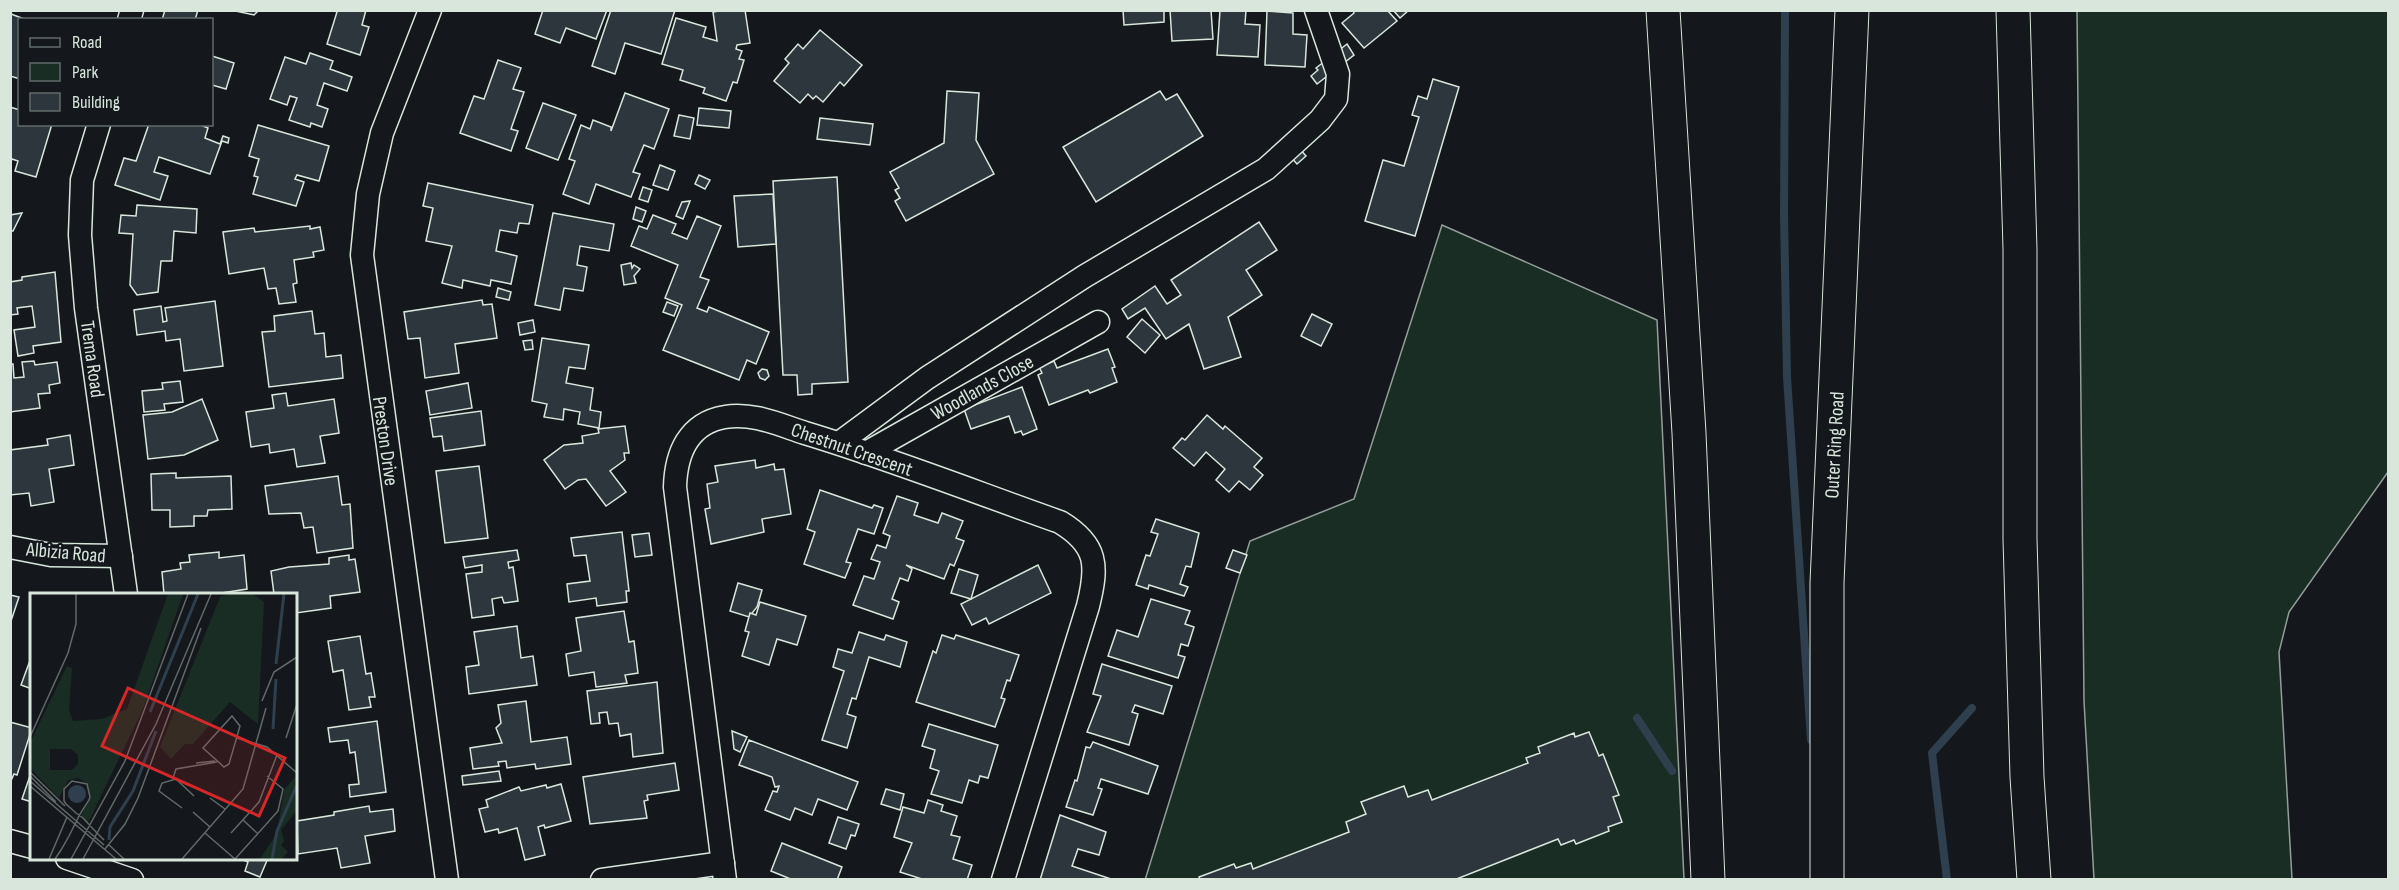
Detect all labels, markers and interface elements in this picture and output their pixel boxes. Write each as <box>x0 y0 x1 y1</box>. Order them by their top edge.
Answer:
legend <box>18 18 213 126</box>
text: Road <box>72 32 102 53</box>
text: Park <box>72 62 98 83</box>
text: Building <box>72 92 120 113</box>
street label: Trema Road <box>75 319 109 399</box>
street label: Woodlands Close <box>927 350 1038 426</box>
street label: Outer Ring Road <box>1820 391 1850 499</box>
street label: Preston Drive <box>367 395 403 487</box>
street label: Chestnut Crescent <box>788 418 916 482</box>
street label: Albizia Road <box>24 537 107 568</box>
inset map <box>30 593 297 860</box>

